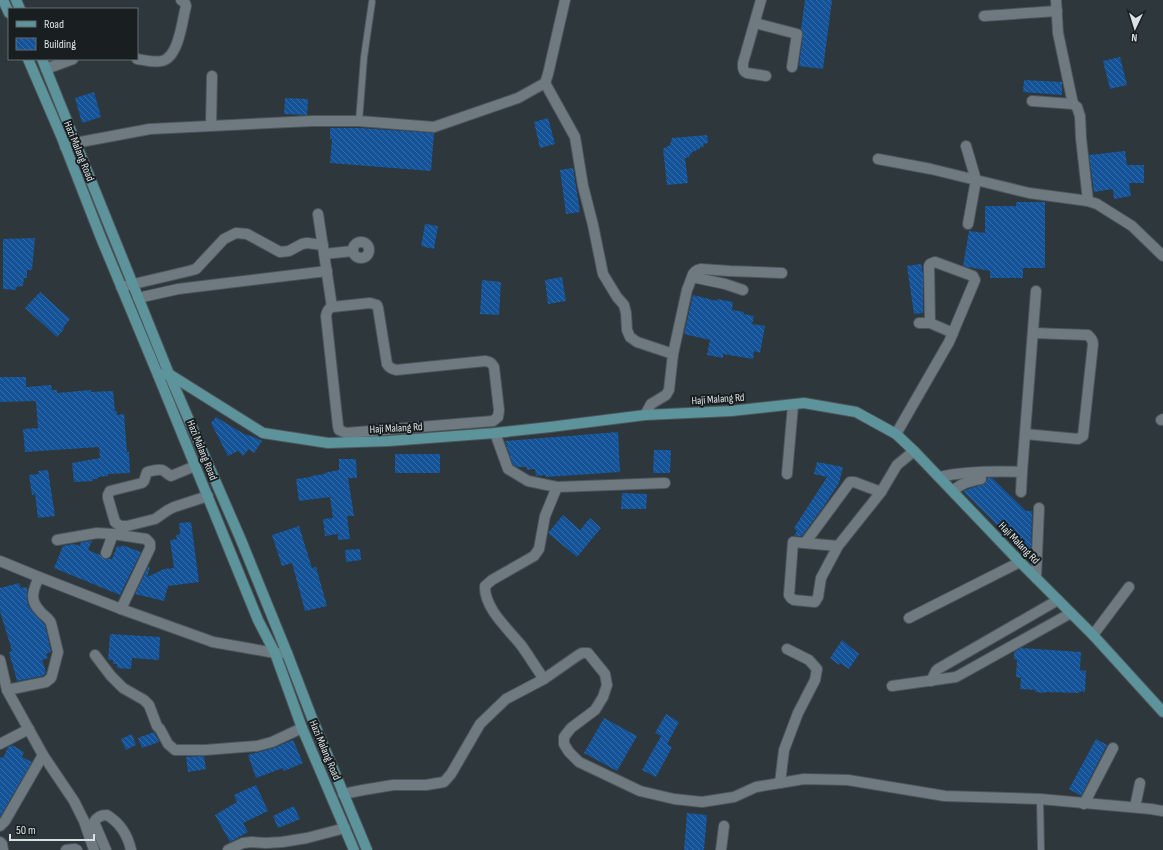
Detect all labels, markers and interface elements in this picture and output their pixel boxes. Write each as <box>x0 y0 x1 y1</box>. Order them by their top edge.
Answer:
legend <box>8 8 138 60</box>
north arrow <box>1115 8 1155 48</box>
text: Road <box>44 17 64 32</box>
text: N <box>1131 31 1138 44</box>
text: Building <box>44 37 76 52</box>
street label: Hazi Malang Road <box>61 119 97 183</box>
street label: Haji Malang Rd <box>691 391 745 407</box>
street label: Hazi Malang Road <box>184 418 220 482</box>
street label: Haji Malang Rd <box>369 420 423 436</box>
street label: Haji Malang Rd <box>996 519 1042 567</box>
street label: Hazi Malang Road <box>307 718 344 782</box>
scale bar <box>10 816 94 842</box>
text: 50 m <box>16 823 36 838</box>

